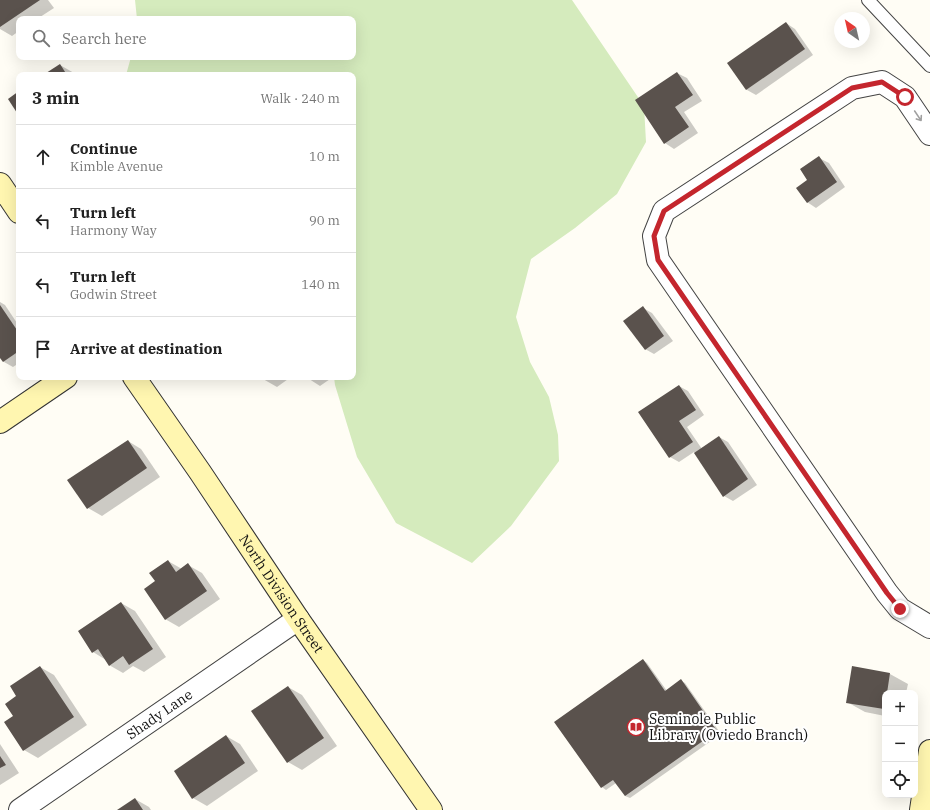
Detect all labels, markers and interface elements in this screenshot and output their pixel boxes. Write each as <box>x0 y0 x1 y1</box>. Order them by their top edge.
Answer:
north arrow <box>834 12 870 48</box>
search box <box>16 16 356 60</box>
icon: search <box>30 27 52 49</box>
text: Search here <box>62 29 147 48</box>
text: 3 min <box>32 87 80 109</box>
route start <box>896 88 914 106</box>
text: Walk · 240 m <box>261 90 340 107</box>
one-way arrow <box>914 110 922 121</box>
text: Continue <box>70 139 137 158</box>
icon: ahead <box>32 146 54 168</box>
text: 10 m <box>309 148 340 165</box>
text: Kimble Avenue <box>70 158 163 175</box>
text: Turn left <box>70 203 136 222</box>
icon: left <box>32 210 54 232</box>
text: 90 m <box>309 212 340 229</box>
text: Harmony Way <box>70 222 157 239</box>
text: Turn left <box>70 267 136 286</box>
icon: left <box>32 274 54 296</box>
text: 140 m <box>301 276 340 293</box>
text: Godwin Street <box>70 286 157 303</box>
icon: arrive <box>32 338 54 360</box>
text: Arrive at destination <box>70 339 222 358</box>
street label: North Division Street <box>235 531 328 656</box>
route end <box>891 600 909 618</box>
street label: Shady Lane <box>123 685 196 743</box>
map controls <box>882 690 918 798</box>
button: + <box>882 690 918 726</box>
place label: Seminole Public Library (Oviedo Branch) <box>649 710 808 744</box>
library icon: Seminole Public Library (Oviedo Branch) <box>626 717 646 737</box>
button: − <box>882 726 918 762</box>
button: locate <box>882 762 918 798</box>

